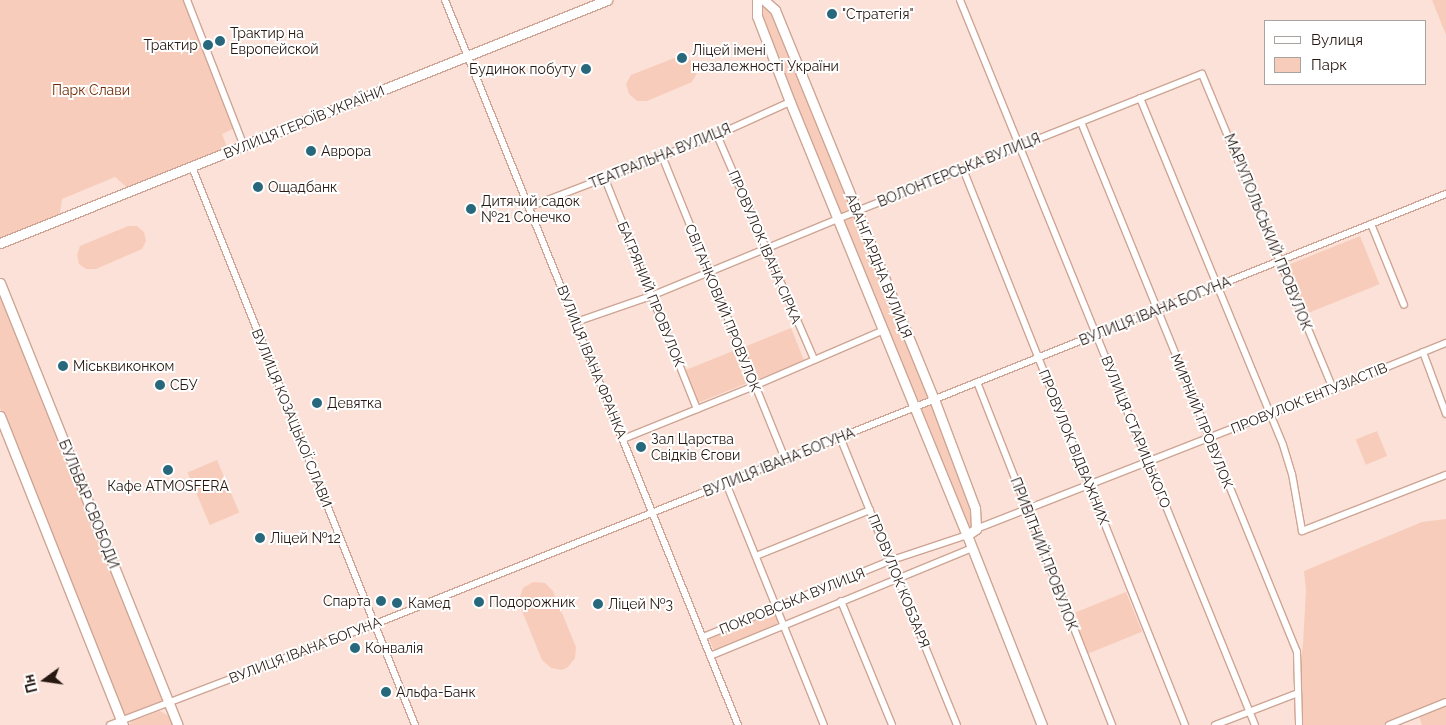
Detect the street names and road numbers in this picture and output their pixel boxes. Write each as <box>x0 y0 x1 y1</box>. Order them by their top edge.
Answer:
street label: ВУЛИЦЯ ГЕРОЇВ УКРАЇНИ <box>221 82 387 162</box>
street label: ТЕАТРАЛЬНА ВУЛИЦЯ <box>587 120 733 192</box>
street label: ВОЛОНТЕРСЬКА ВУЛИЦЯ <box>875 130 1043 210</box>
street label: МАРІУПОЛЬСЬКИЙ ПРОВУЛОК <box>1221 131 1315 333</box>
street label: ПРОВУЛОК ІВАНА СІРКА <box>725 167 805 327</box>
street label: АВАНГАРДНА ВУЛИЦЯ <box>842 191 916 341</box>
street label: БАГРЯНИЙ ПРОВУЛОК <box>614 219 688 369</box>
street label: СВІТАНКОВИЙ ПРОВУЛОК <box>682 222 764 394</box>
street label: ВУЛИЦЯ ІВАНА БОГУНА <box>1077 273 1233 349</box>
street label: ВУЛИЦЯ ІВАНА ФРАНКА <box>553 283 631 441</box>
street label: ВУЛИЦЯ КОЗАЦЬКОЇ СЛАВИ <box>248 326 336 510</box>
street label: МИРНИЙ ПРОВУЛОК <box>1167 351 1237 491</box>
street label: ВУЛИЦЯ СТАРИЦЬКОГО <box>1098 353 1174 511</box>
street label: ПРОВУЛОК ЕНТУЗІАСТІВ <box>1228 359 1390 437</box>
street label: ПРОВУЛОК ВІДВАЖНИХ <box>1035 367 1113 527</box>
street label: ВУЛИЦЯ ІВАНА БОГУНА <box>701 424 857 500</box>
street label: БУЛЬВАР СВОБОДИ <box>55 437 123 571</box>
street label: ПРИВІТНИЙ ПРОВУЛОК <box>1007 475 1081 633</box>
street label: ПРОВУЛОК КОБЗАРЯ <box>864 512 934 650</box>
street label: ПОКРОВСЬКА ВУЛИЦЯ <box>717 564 867 638</box>
street label: ВУЛИЦЯ ІВАНА БОГУНА <box>226 613 384 687</box>

